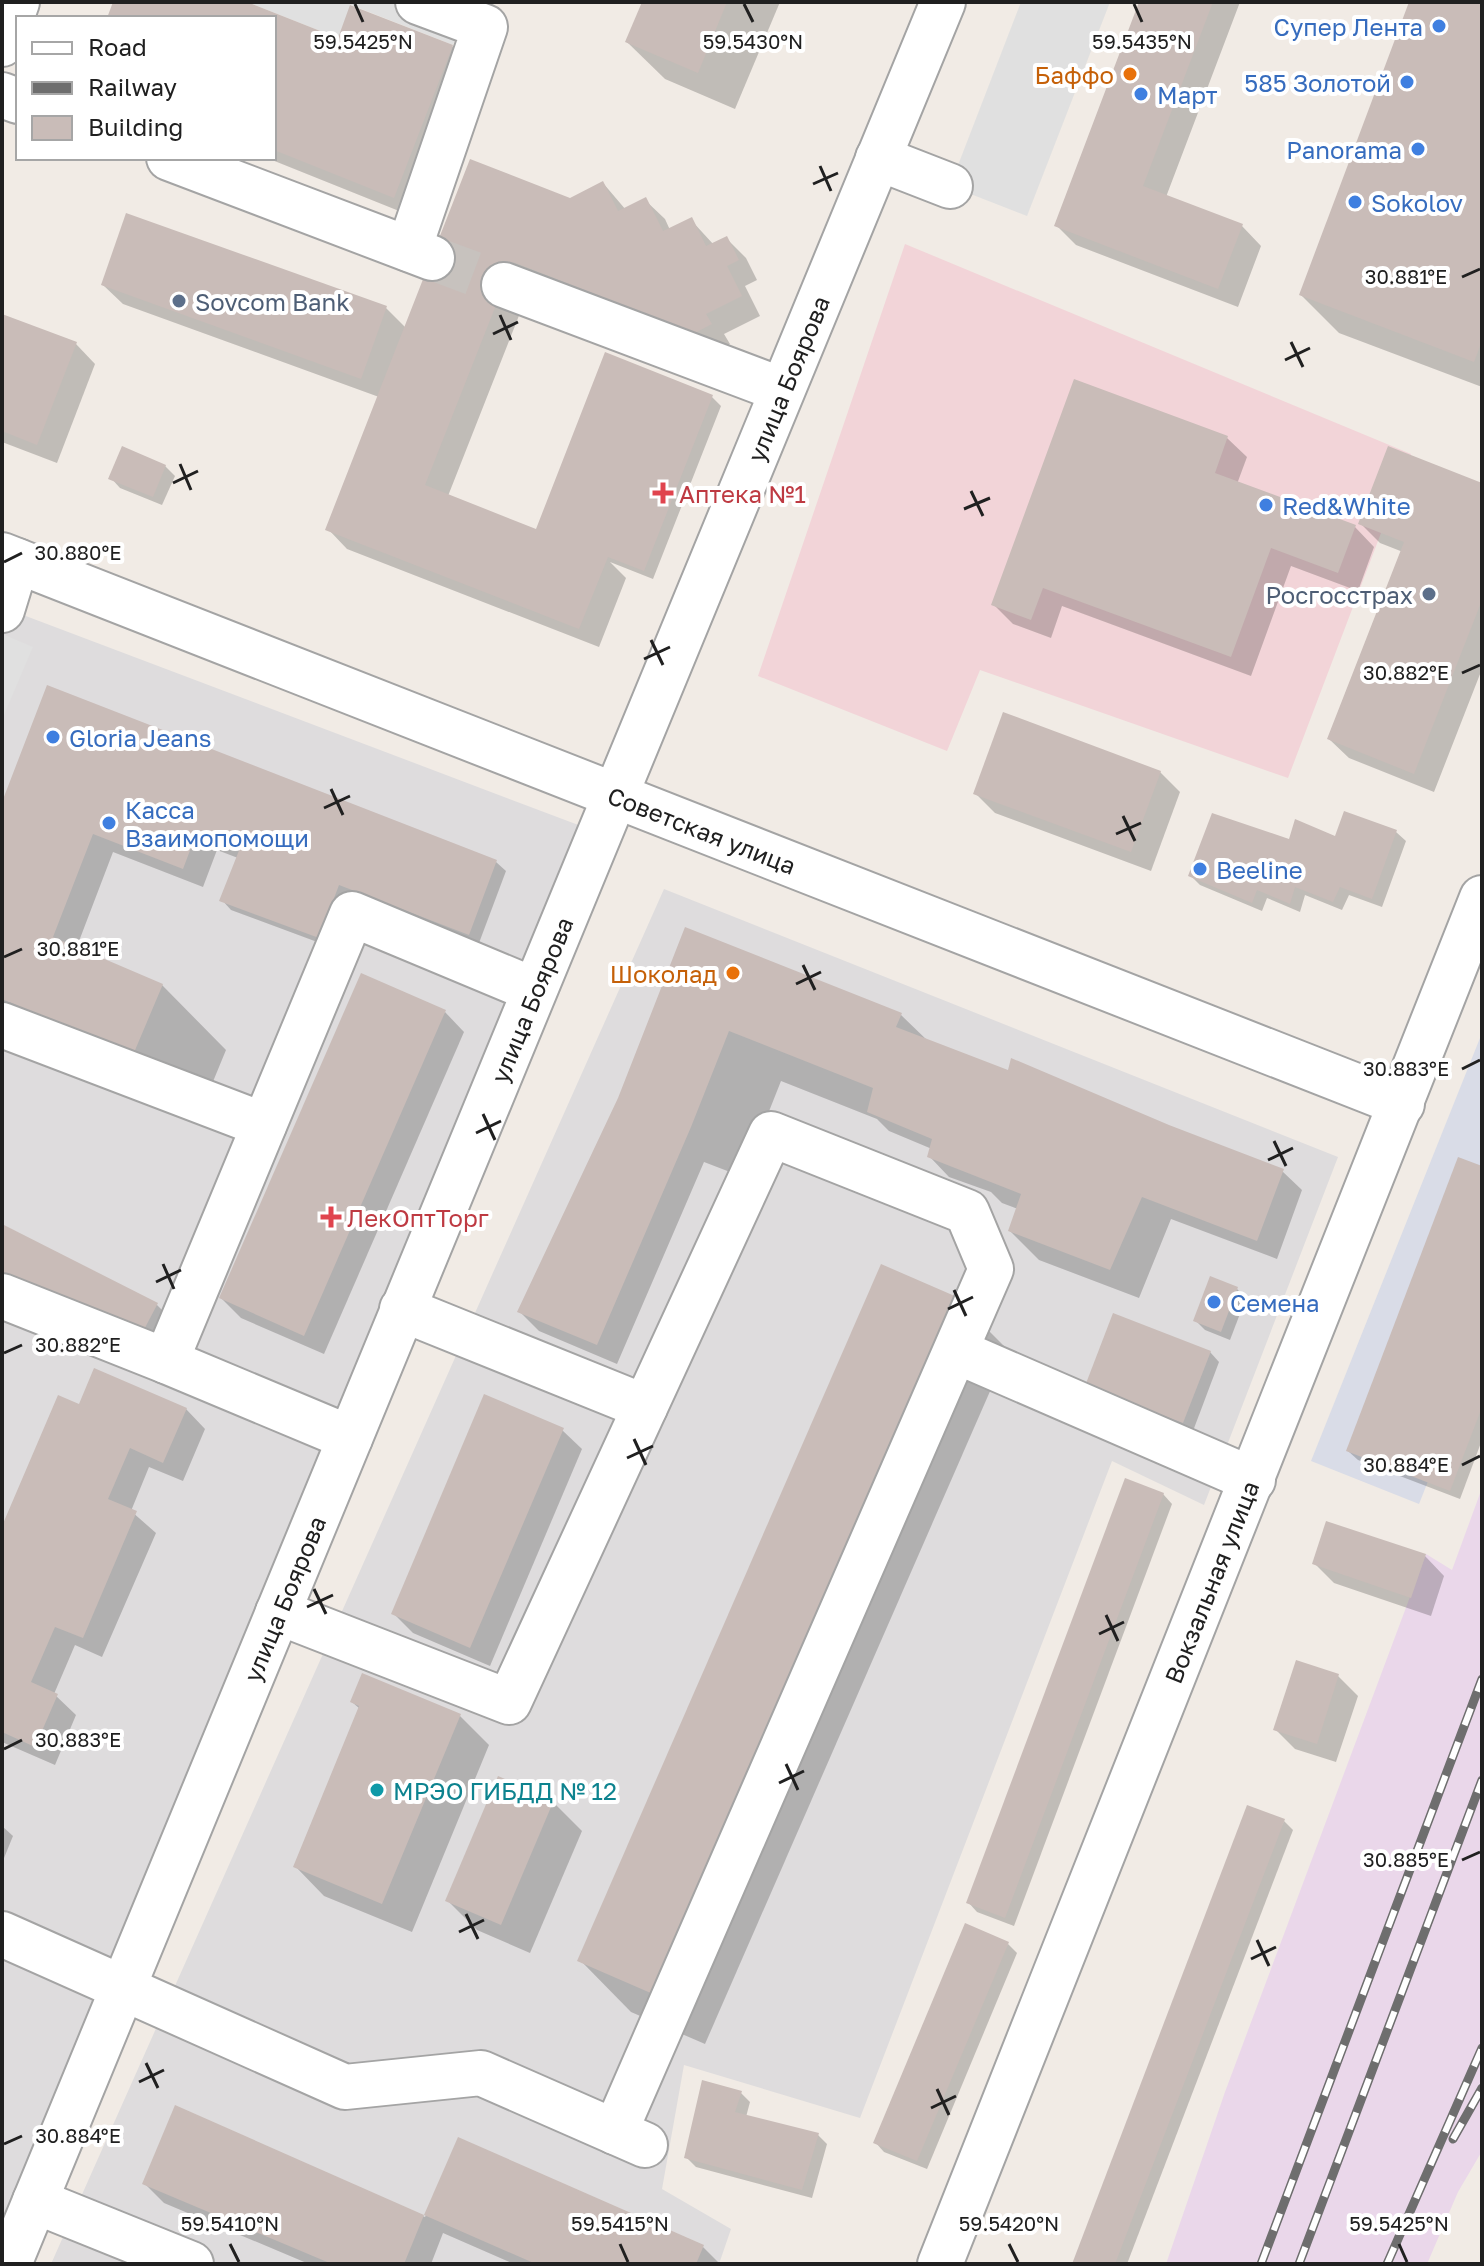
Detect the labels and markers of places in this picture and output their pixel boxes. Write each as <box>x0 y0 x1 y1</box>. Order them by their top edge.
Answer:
place label: Супер Лента <box>1274 12 1423 41</box>
marker: Супер Лента <box>1430 17 1448 35</box>
place label: Баффо <box>1035 60 1114 89</box>
marker: Баффо <box>1121 65 1139 83</box>
place label: 585 Золотой <box>1244 68 1391 97</box>
marker: 585 Золотой <box>1398 73 1416 91</box>
place label: Март <box>1157 80 1218 109</box>
marker: Март <box>1132 85 1150 103</box>
place label: Panorama <box>1286 135 1402 164</box>
marker: Panorama <box>1409 140 1427 158</box>
place label: Sokolov <box>1371 188 1463 217</box>
marker: Sokolov <box>1346 193 1364 211</box>
place label: Sovcom Bank <box>195 287 350 316</box>
marker: Sovcom Bank <box>170 292 188 310</box>
place label: Аптека №1 <box>679 479 806 508</box>
marker: Аптека №1 <box>654 484 672 502</box>
place label: Red&White <box>1282 491 1411 520</box>
marker: Red&White <box>1257 496 1275 514</box>
place label: Росгосстрах <box>1265 580 1413 609</box>
marker: Росгосстрах <box>1420 585 1438 603</box>
place label: Gloria Jeans <box>69 723 211 752</box>
marker: Gloria Jeans <box>44 728 62 746</box>
place label: Касса Взаимопомощи <box>125 795 309 852</box>
marker: Касса Взаимопомощи <box>100 814 118 832</box>
place label: Beeline <box>1216 855 1303 884</box>
marker: Beeline <box>1191 860 1209 878</box>
place label: Шоколад <box>610 959 717 988</box>
marker: Шоколад <box>724 964 742 982</box>
place label: ЛекОптТорг <box>347 1203 489 1232</box>
marker: ЛекОптТорг <box>322 1208 340 1226</box>
place label: Семена <box>1230 1288 1320 1317</box>
marker: Семена <box>1205 1293 1223 1311</box>
place label: МРЭО ГИБДД № 12 <box>393 1776 617 1805</box>
marker: МРЭО ГИБДД № 12 <box>368 1781 386 1799</box>

